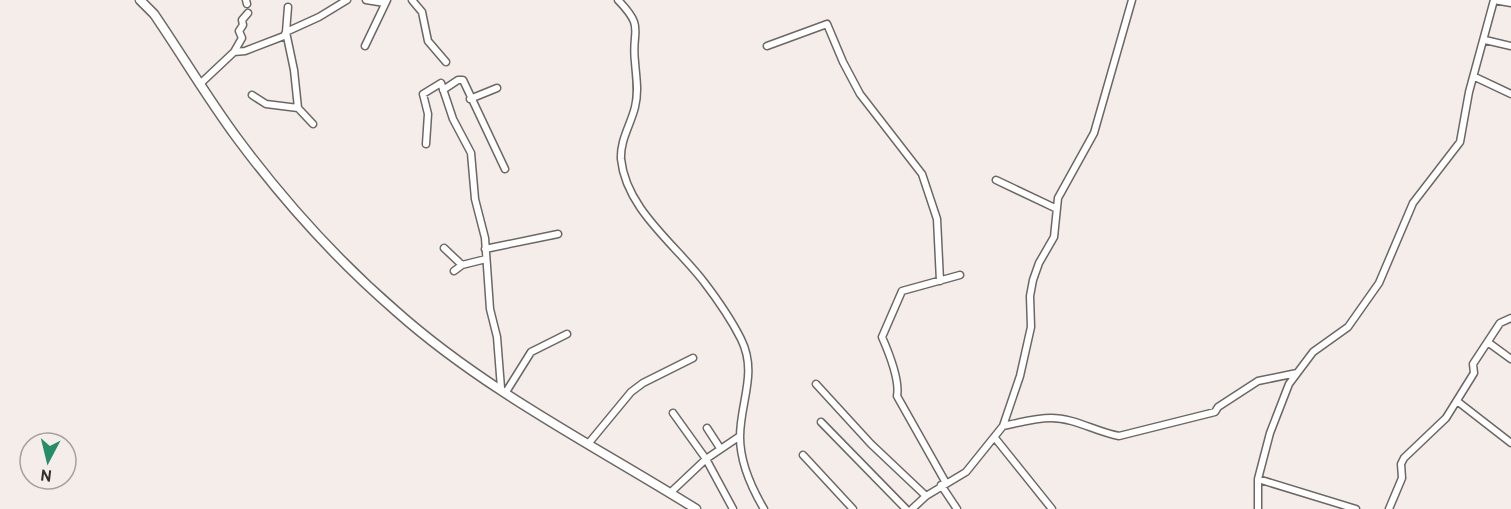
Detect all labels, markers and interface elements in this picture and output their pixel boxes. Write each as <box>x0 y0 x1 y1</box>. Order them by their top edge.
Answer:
north arrow <box>18 431 78 491</box>
text: N <box>39 463 53 485</box>

